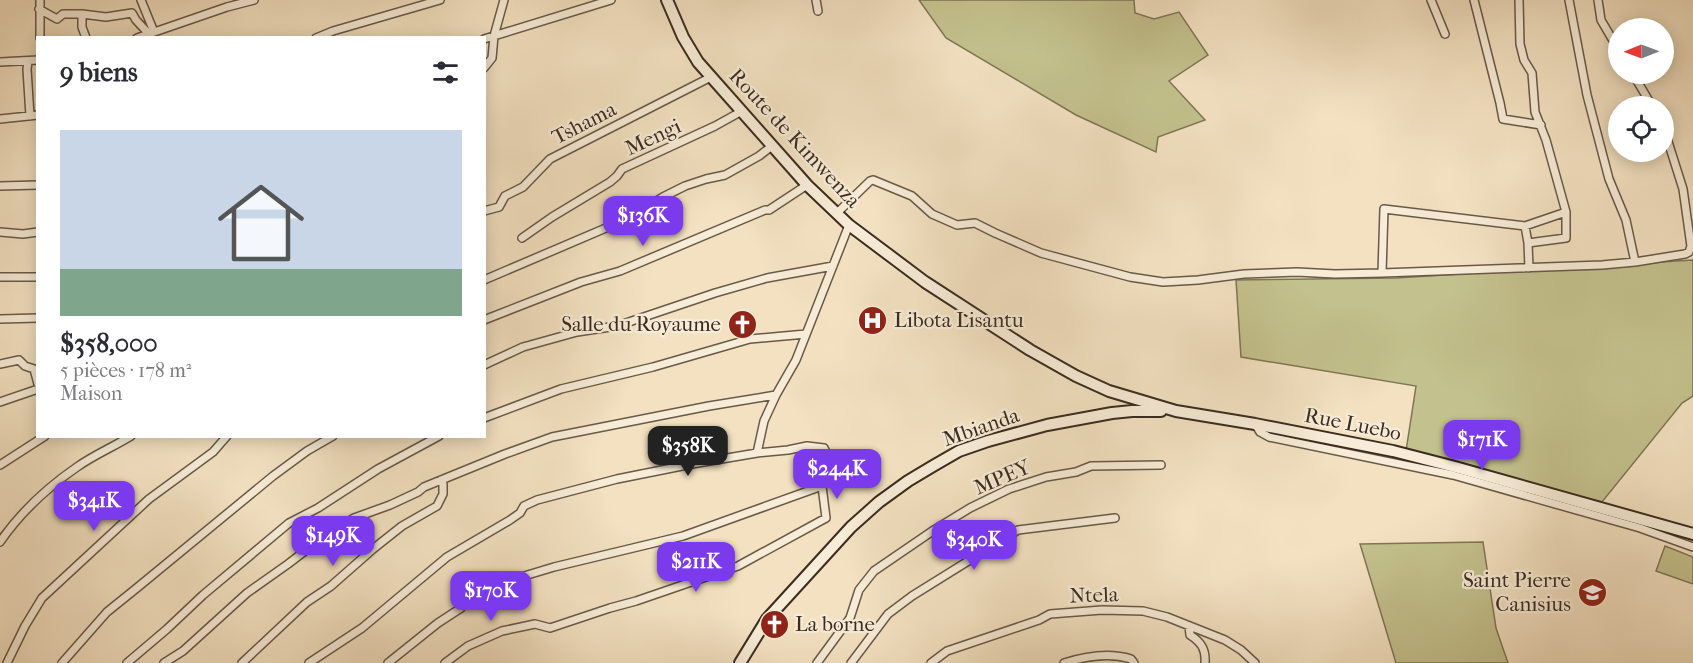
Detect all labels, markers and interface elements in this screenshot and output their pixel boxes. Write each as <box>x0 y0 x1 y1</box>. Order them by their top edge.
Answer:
north arrow <box>1608 18 1674 84</box>
map controls <box>1608 18 1674 162</box>
icon: filters <box>429 56 462 89</box>
text: 9 biens <box>60 57 138 88</box>
street label: Route de Kimwenza <box>724 64 866 213</box>
button: locate <box>1608 96 1674 162</box>
street label: Tshama <box>548 97 620 149</box>
street label: Mengi <box>621 114 685 160</box>
icon: home <box>207 169 315 277</box>
pin: $136K <box>601 196 685 247</box>
text: $136K <box>617 204 669 227</box>
hospital icon: Libota Lisantu <box>857 304 889 336</box>
church icon: Salle du Royaume <box>726 308 758 340</box>
place label: Libota Lisantu <box>894 308 1024 332</box>
place label: Salle du Royaume <box>561 312 721 336</box>
text: $358,000 <box>60 328 158 359</box>
text: 5 pièces · 178 m² <box>60 359 191 382</box>
text: Maison <box>60 382 122 405</box>
street label: Mbianda <box>940 403 1023 451</box>
street label: Rue Luebo <box>1303 403 1403 445</box>
pin: $171K <box>1440 420 1524 471</box>
pin: $358K <box>646 426 730 477</box>
text: $171K <box>1457 428 1507 451</box>
text: $358K <box>662 434 714 457</box>
pin: $244K <box>795 449 879 500</box>
street label: MPEY <box>970 454 1034 500</box>
text: $244K <box>807 457 867 480</box>
pin: $341K <box>52 481 136 532</box>
text: $341K <box>68 489 120 512</box>
pin: $149K <box>291 516 375 567</box>
pin: $340K <box>932 520 1016 571</box>
text: $149K <box>306 524 360 547</box>
text: $340K <box>946 528 1002 551</box>
pin: $211K <box>654 542 738 593</box>
text: $211K <box>671 550 721 573</box>
place label: Saint Pierre Canisius <box>1463 568 1571 616</box>
pin: $170K <box>449 571 533 622</box>
school or university icon: Saint Pierre Canisius <box>1576 576 1608 608</box>
text: $170K <box>464 579 518 602</box>
street label: Ntela <box>1069 582 1119 608</box>
church icon: La borne <box>758 608 790 640</box>
place label: La borne <box>795 612 875 636</box>

